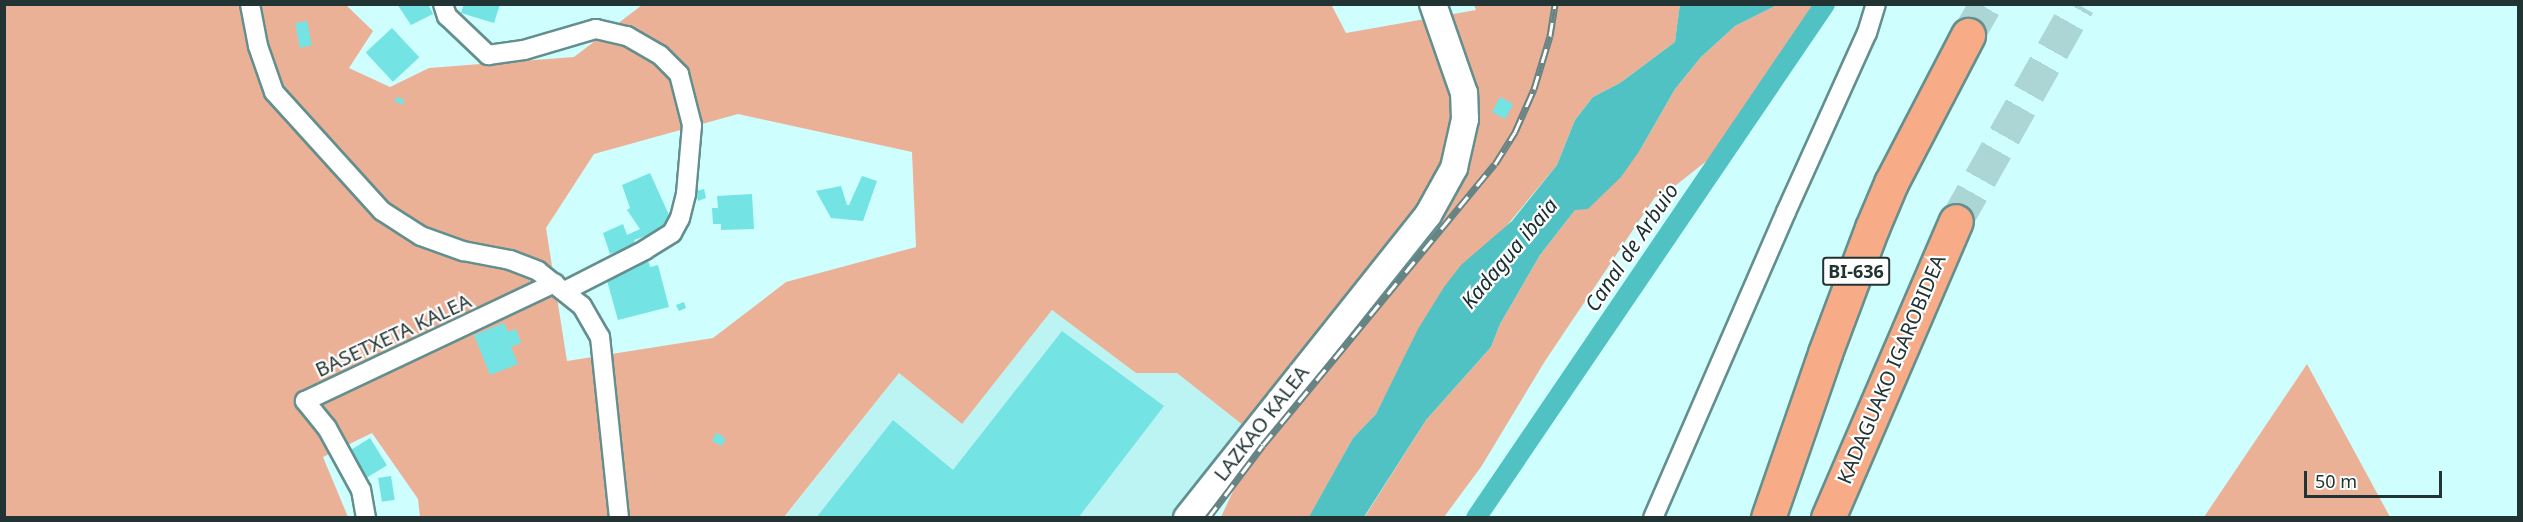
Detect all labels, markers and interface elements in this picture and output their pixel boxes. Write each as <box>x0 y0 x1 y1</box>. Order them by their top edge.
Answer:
water label: Canal de Arbuio <box>1579 178 1683 316</box>
water label: Kadagua ibaia <box>1456 193 1562 313</box>
street label: KADAGUAKO IGAROBIDEA <box>1832 251 1950 487</box>
road number: BI-636 <box>1822 256 1890 286</box>
street label: BASETXETA KALEA <box>311 288 475 382</box>
street label: LAZKAO KALEA <box>1209 361 1313 485</box>
scale bar <box>2307 459 2445 497</box>
text: 50 m <box>2315 469 2357 493</box>

